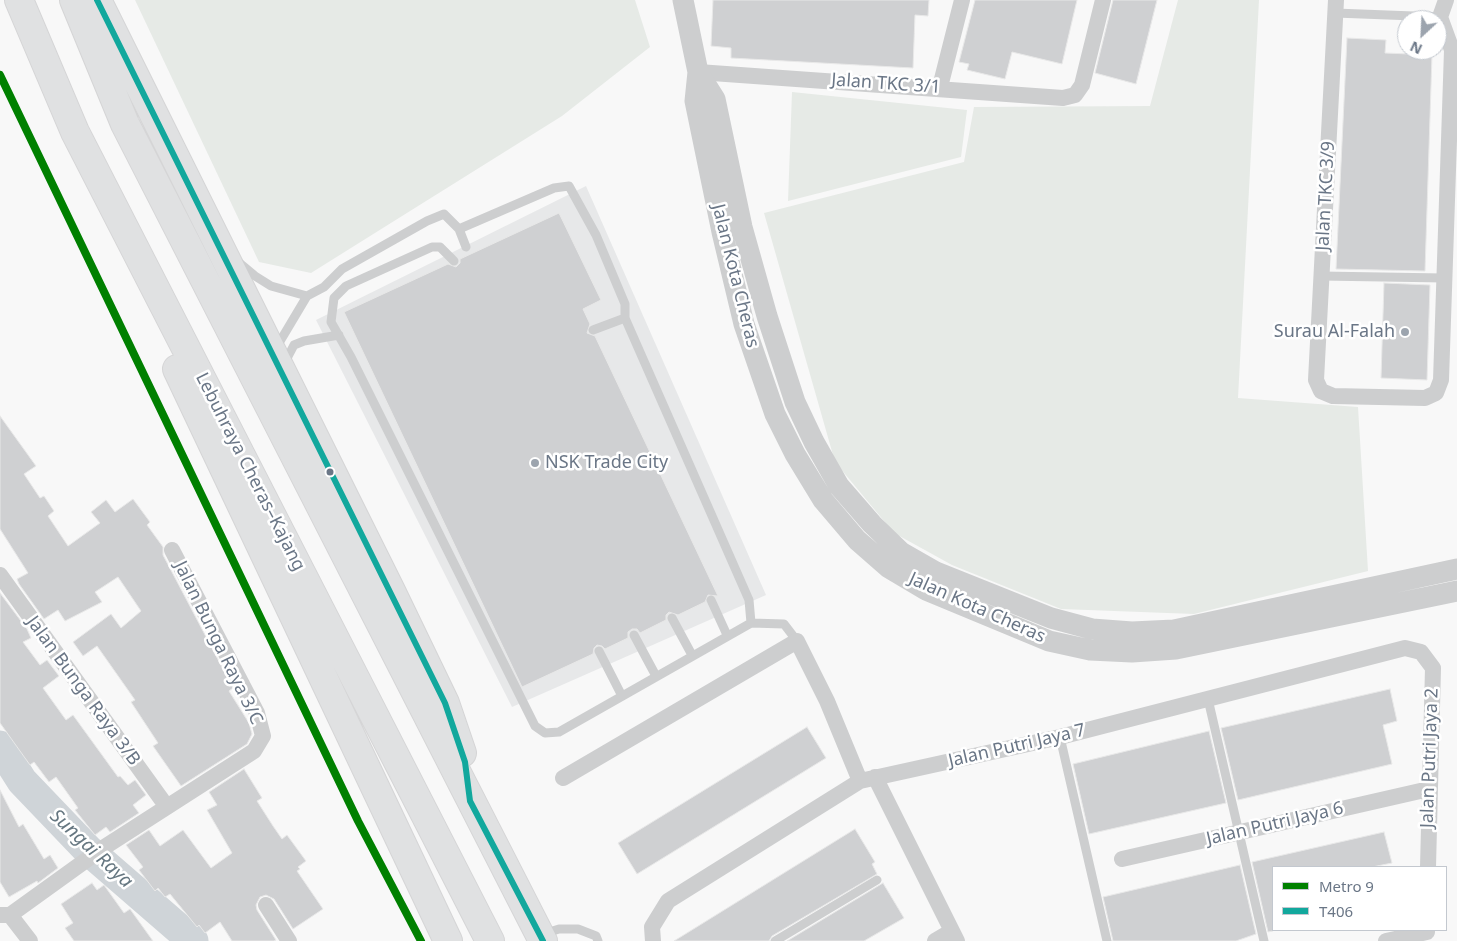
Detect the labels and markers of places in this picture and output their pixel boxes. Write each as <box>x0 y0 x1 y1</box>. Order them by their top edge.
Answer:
place label: Surau Al-Falah <box>1274 321 1395 343</box>
marker: Surau Al-Falah <box>1399 326 1411 338</box>
place label: NSK Trade City <box>545 452 668 474</box>
marker: NSK Trade City <box>529 457 541 469</box>
unlabelled marker <box>325 467 335 477</box>

